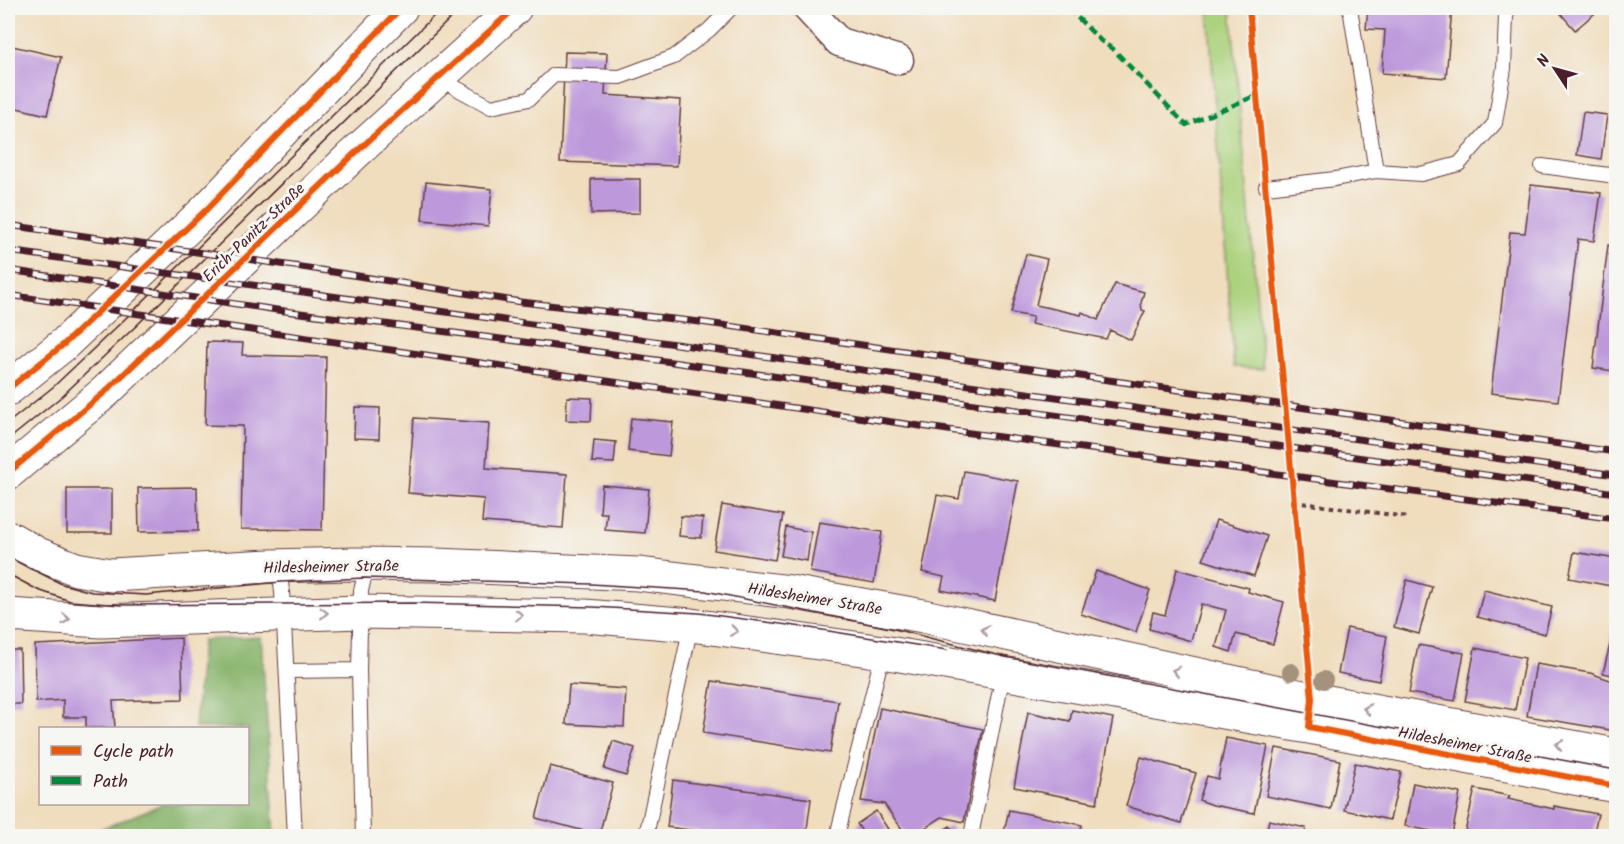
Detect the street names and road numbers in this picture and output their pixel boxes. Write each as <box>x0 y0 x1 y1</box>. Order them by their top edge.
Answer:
street label: Erich-Panitz-Straße <box>197 177 311 289</box>
street label: Hildesheimer Straße <box>263 554 399 581</box>
street label: Hildesheimer Straße <box>746 577 884 622</box>
street label: Hildesheimer Straße <box>1396 720 1534 771</box>

